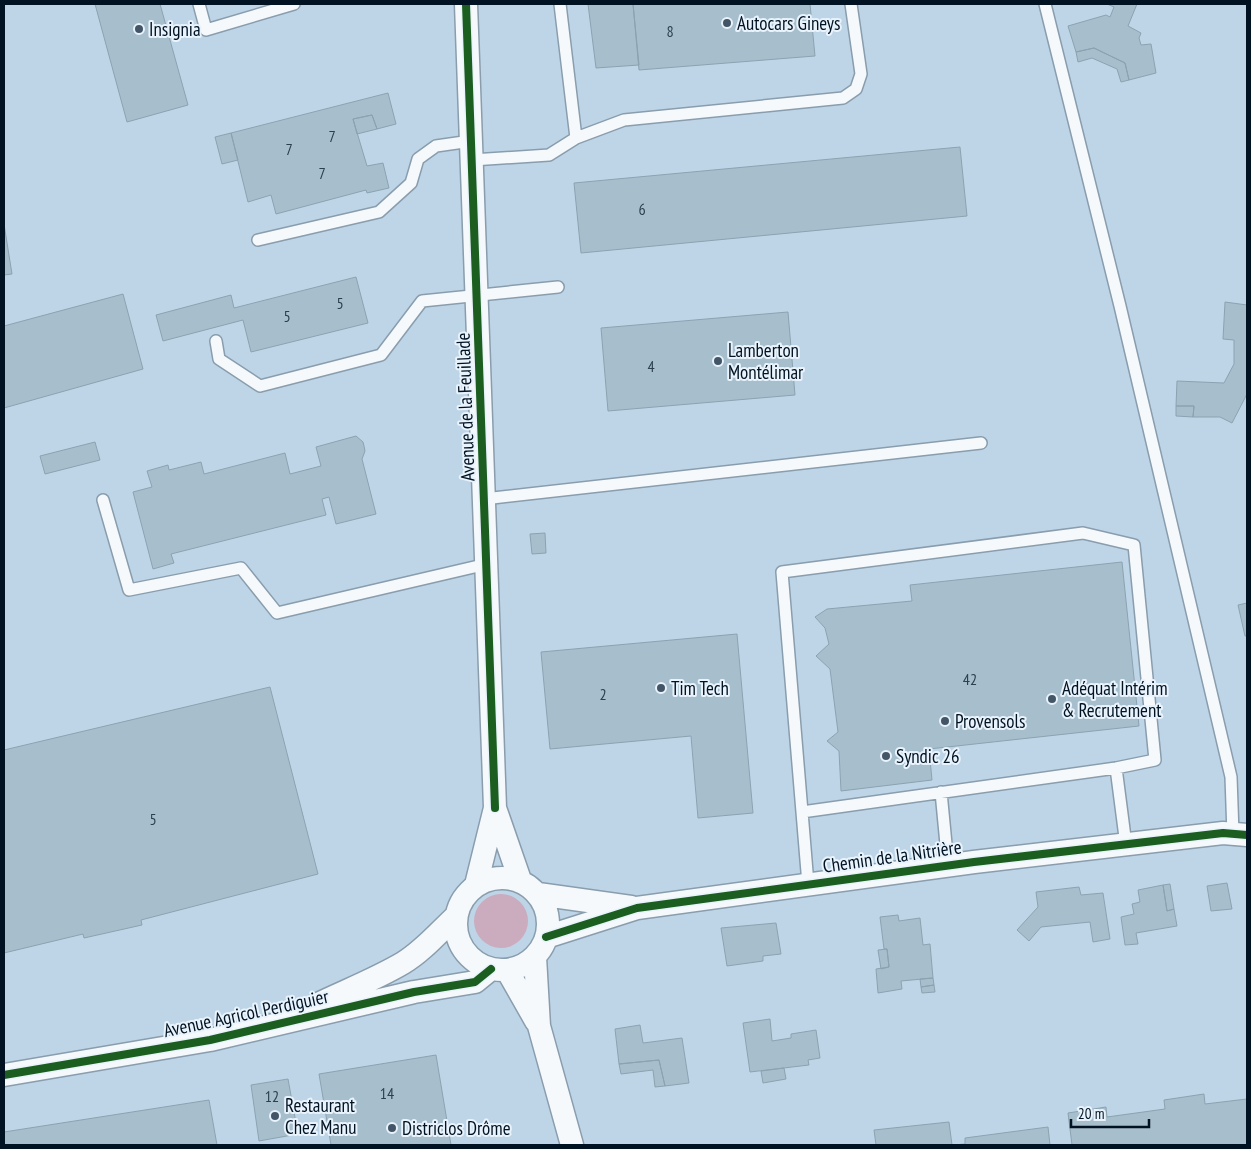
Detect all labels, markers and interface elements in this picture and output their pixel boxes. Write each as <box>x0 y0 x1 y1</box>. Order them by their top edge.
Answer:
place label: Autocars Gineys <box>737 11 840 35</box>
place label: Insignia <box>149 17 201 41</box>
marker: Autocars Gineys <box>721 17 733 29</box>
house number: 8 <box>666 21 674 41</box>
marker: Insignia <box>133 23 145 35</box>
house number: 7 <box>328 126 336 146</box>
house number: 7 <box>285 139 293 159</box>
house number: 7 <box>318 163 326 183</box>
house number: 6 <box>638 199 646 219</box>
house number: 5 <box>336 293 344 313</box>
house number: 5 <box>283 306 291 326</box>
street label: Avenue de la Feuillade <box>450 332 480 482</box>
place label: Lamberton Montélimar <box>728 338 804 384</box>
marker: Lamberton Montélimar <box>712 355 724 367</box>
house number: 4 <box>647 356 655 376</box>
house number: 42 <box>963 669 977 689</box>
place label: Tim Tech <box>671 676 729 700</box>
place label: Adéquat Intérim & Recrutement <box>1062 676 1168 722</box>
marker: Tim Tech <box>655 682 667 694</box>
house number: 2 <box>599 684 607 704</box>
marker: Adéquat Intérim & Recrutement <box>1046 693 1058 705</box>
place label: Provensols <box>955 709 1025 733</box>
marker: Provensols <box>939 715 951 727</box>
place label: Syndic 26 <box>896 744 960 768</box>
marker: Syndic 26 <box>880 750 892 762</box>
house number: 5 <box>149 809 157 829</box>
street label: Chemin de la Nitrière <box>821 834 963 878</box>
street label: Avenue Agricol Perdiguier <box>161 984 331 1042</box>
house number: 14 <box>380 1083 394 1103</box>
house number: 12 <box>265 1086 279 1106</box>
place label: Restaurant Chez Manu <box>285 1093 356 1139</box>
scale bar <box>1071 1096 1148 1128</box>
text: 20 m <box>1078 1104 1104 1123</box>
marker: Restaurant Chez Manu <box>269 1110 281 1122</box>
place label: Districlos Drôme <box>402 1116 511 1140</box>
marker: Districlos Drôme <box>386 1122 398 1134</box>

